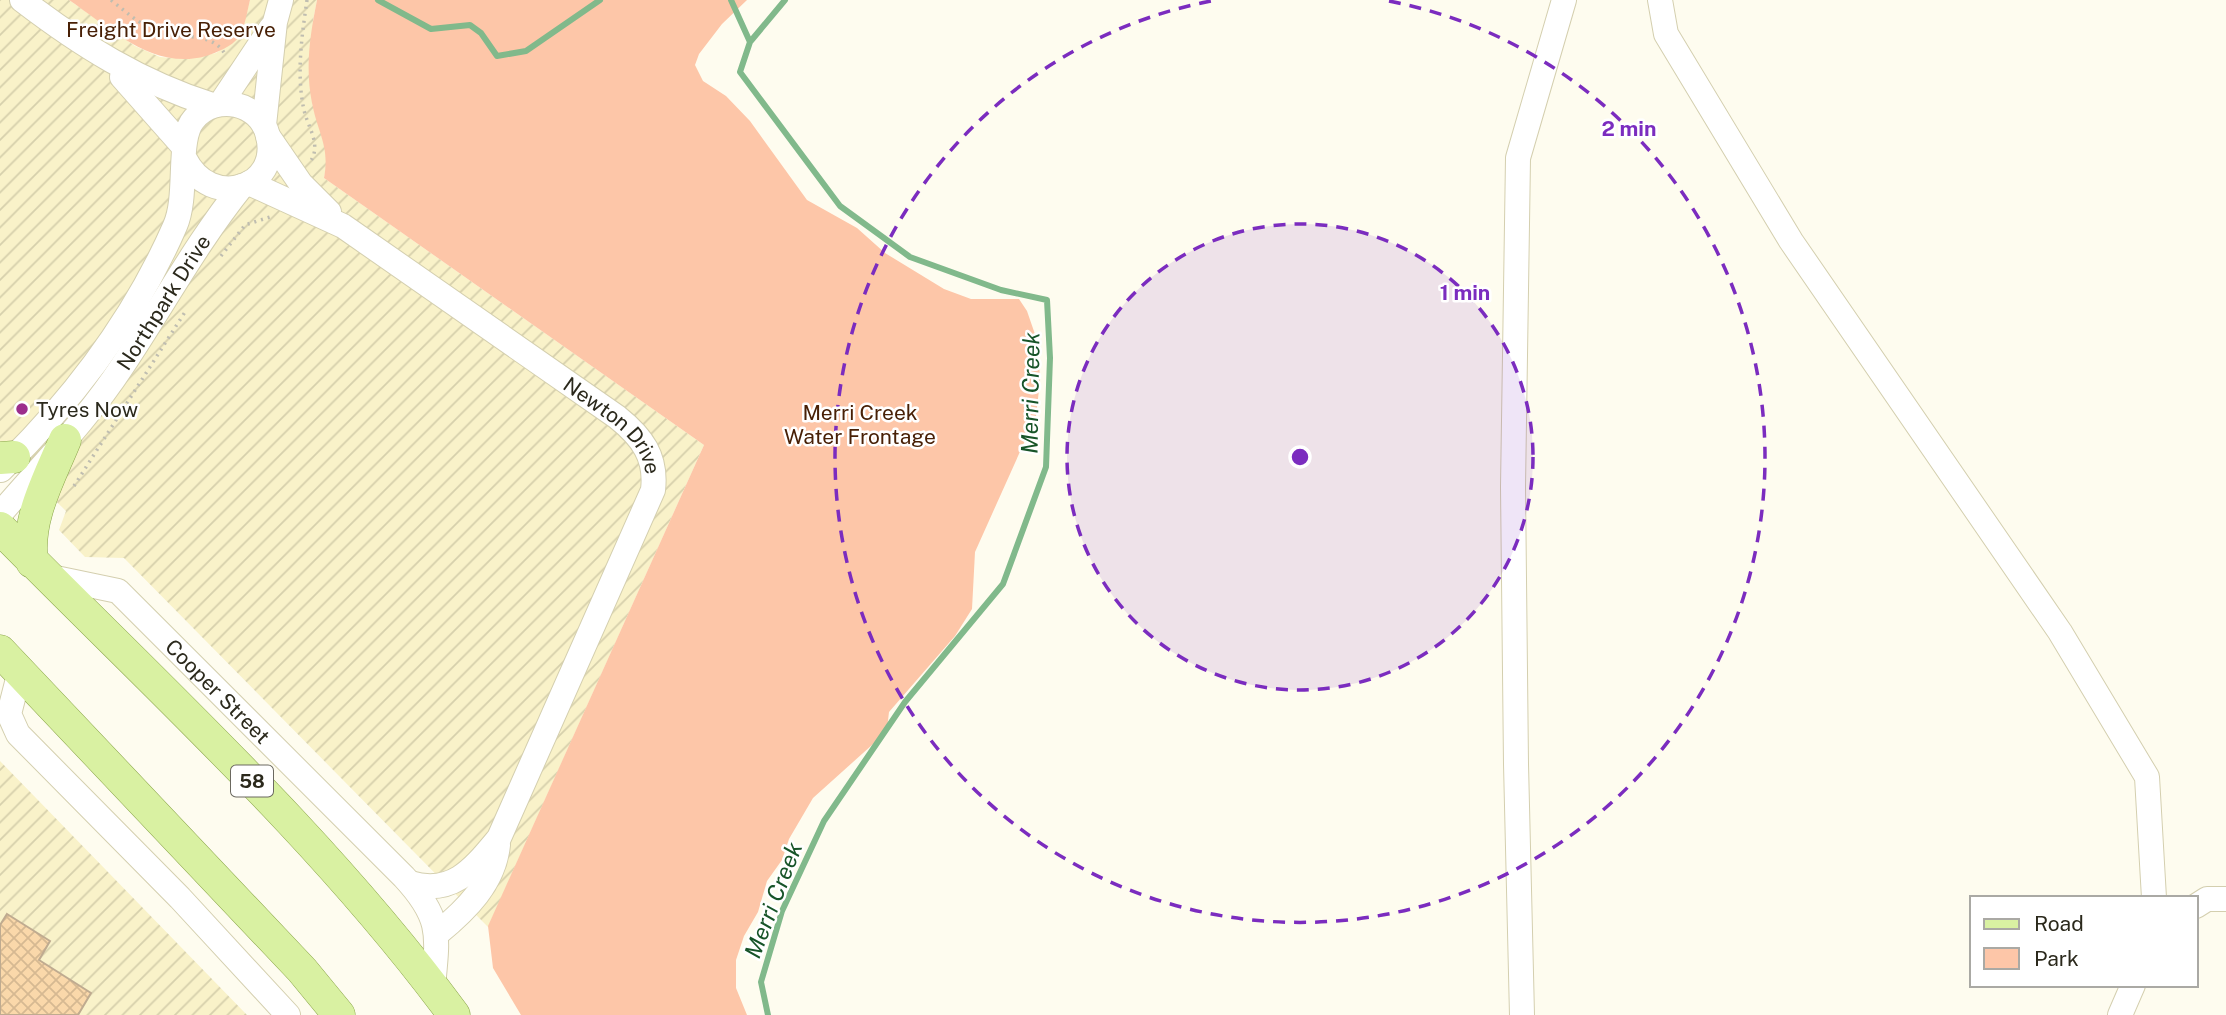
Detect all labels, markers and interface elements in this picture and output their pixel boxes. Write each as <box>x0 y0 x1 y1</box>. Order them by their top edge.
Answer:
park label: Freight Drive Reserve <box>66 17 276 42</box>
text: 2 min <box>1601 116 1657 141</box>
street label: Northpark Drive <box>111 230 215 374</box>
text: 1 min <box>1440 280 1490 305</box>
water label: Merri Creek <box>1015 331 1045 454</box>
street label: Newton Drive <box>559 371 666 476</box>
place label: Tyres Now <box>36 397 138 422</box>
park label: Merri Creek Water Frontage <box>784 400 936 449</box>
marker: Tyres Now <box>14 401 30 417</box>
centre of rings <box>1288 445 1312 469</box>
street label: Cooper Street <box>161 634 275 748</box>
road number: 58 <box>231 766 273 796</box>
water label: Merri Creek <box>739 838 808 962</box>
legend <box>1970 896 2198 987</box>
text: Road <box>2034 911 2084 936</box>
text: Park <box>2034 946 2079 971</box>

